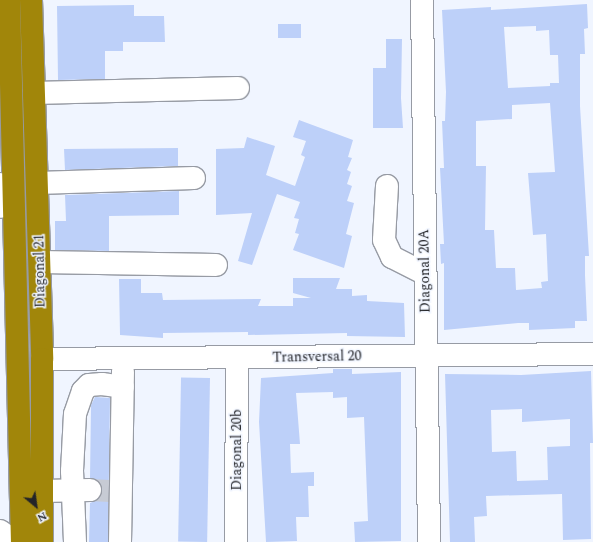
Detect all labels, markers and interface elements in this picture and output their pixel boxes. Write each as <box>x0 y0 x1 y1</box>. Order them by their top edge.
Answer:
street label: Diagonal 20A <box>416 229 434 313</box>
street label: Diagonal 21 <box>31 234 49 308</box>
street label: Transversal 20 <box>272 348 362 366</box>
street label: Diagonal 20b <box>229 409 245 491</box>
north arrow <box>16 486 56 526</box>
text: N <box>34 507 50 527</box>

